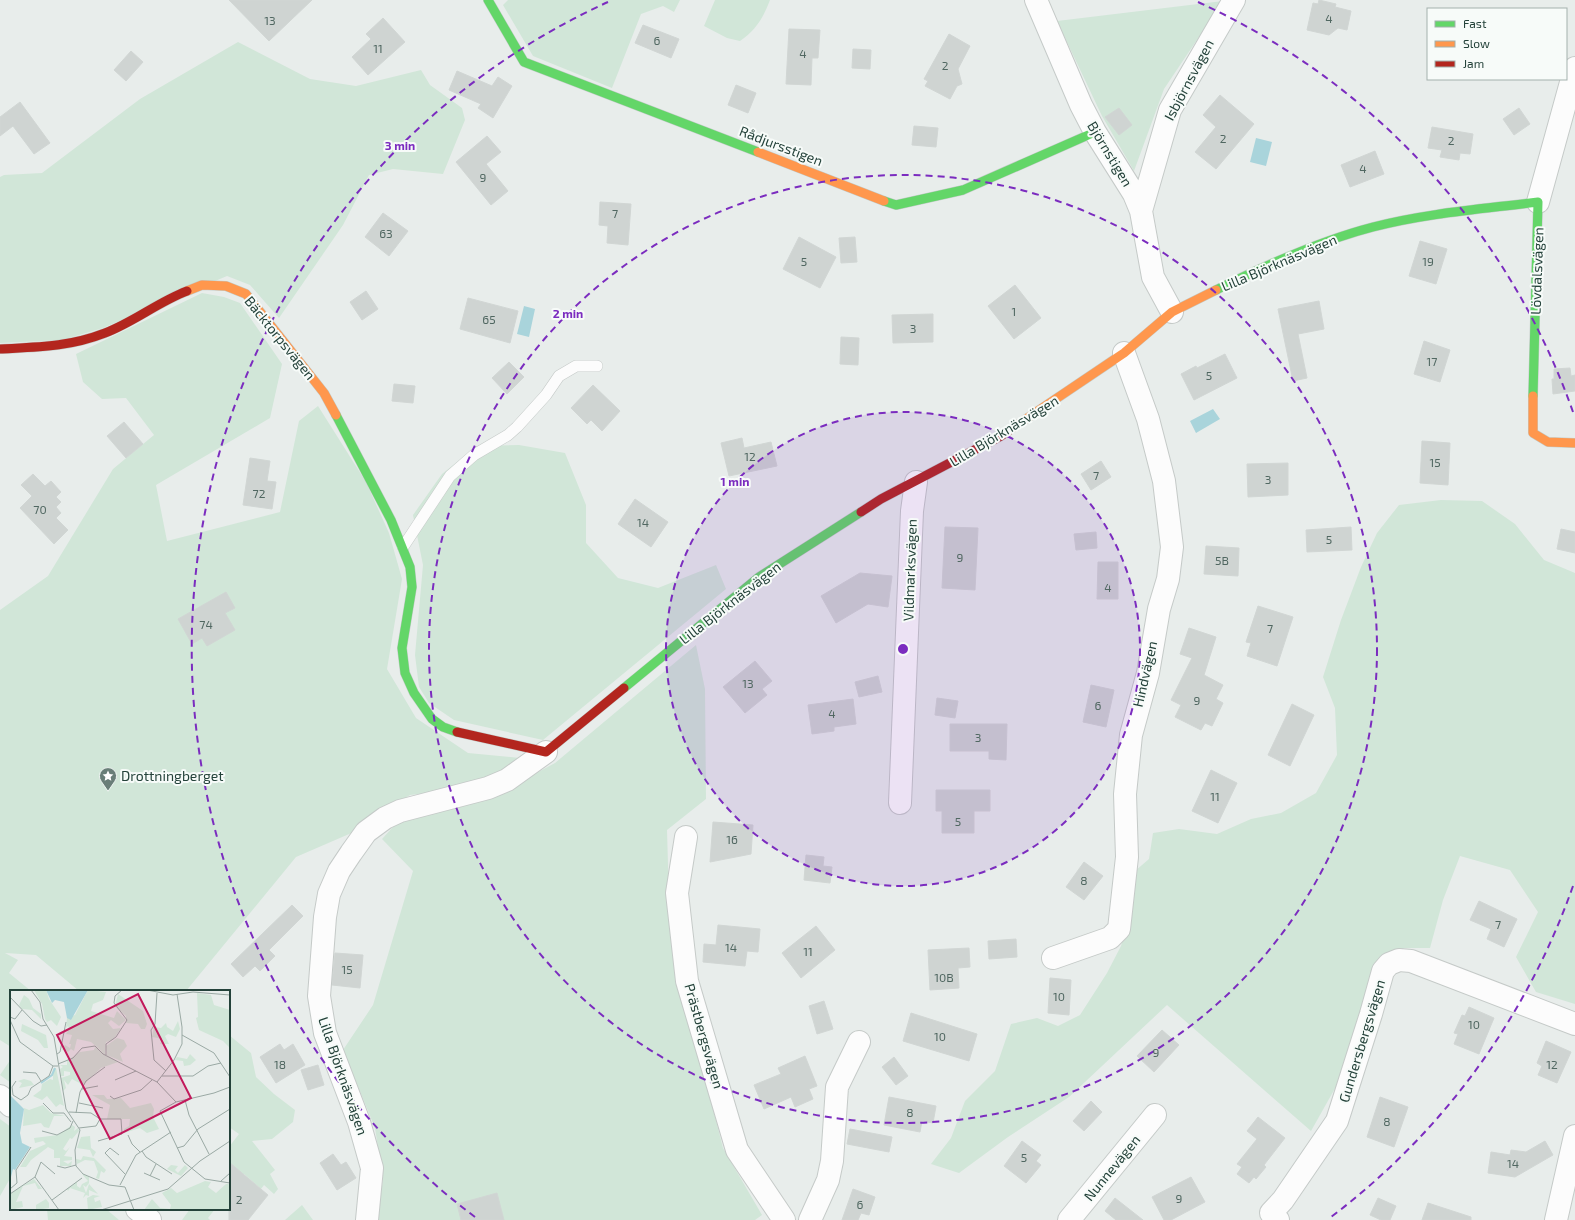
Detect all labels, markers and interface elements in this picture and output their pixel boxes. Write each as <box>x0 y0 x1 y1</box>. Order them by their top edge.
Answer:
legend <box>1427 8 1567 80</box>
house number: 4 <box>1325 11 1333 25</box>
house number: 13 <box>264 13 276 27</box>
text: Fast <box>1463 16 1487 30</box>
house number: 6 <box>654 33 661 47</box>
street label: Isbjörnsvägen <box>1160 36 1217 123</box>
text: Slow <box>1463 36 1490 50</box>
house number: 11 <box>373 41 383 55</box>
house number: 4 <box>799 46 807 60</box>
text: Jam <box>1463 56 1484 70</box>
house number: 2 <box>942 58 949 72</box>
street label: Björnstigen <box>1084 118 1137 190</box>
street label: Rådjursstigen <box>737 122 825 169</box>
house number: 2 <box>1220 131 1227 145</box>
house number: 2 <box>1448 133 1455 147</box>
text: 3 min <box>385 138 415 152</box>
house number: 4 <box>1359 161 1367 175</box>
house number: 9 <box>480 170 487 184</box>
house number: 7 <box>612 206 618 220</box>
house number: 63 <box>379 226 393 240</box>
street label: Lövdalsvägen <box>1526 227 1547 315</box>
street label: Lilla Björknäsvägen <box>1218 230 1339 295</box>
house number: 5 <box>801 254 807 268</box>
house number: 19 <box>1422 254 1434 268</box>
street label: Bäcktorpsvägen <box>241 292 319 383</box>
house number: 1 <box>1012 304 1016 318</box>
text: 2 min <box>553 306 583 320</box>
house number: 65 <box>482 312 496 326</box>
house number: 3 <box>910 321 916 335</box>
house number: 17 <box>1427 354 1437 368</box>
house number: 5 <box>1206 368 1212 382</box>
street label: Lilla Björknäsvägen <box>946 391 1061 470</box>
house number: 12 <box>744 449 756 463</box>
house number: 15 <box>1429 455 1441 469</box>
house number: 7 <box>1093 468 1099 482</box>
house number: 3 <box>1265 472 1271 486</box>
text: 1 min <box>721 474 749 488</box>
house number: 72 <box>253 486 266 500</box>
house number: 70 <box>33 502 47 516</box>
house number: 14 <box>637 515 649 529</box>
street label: Vildmarksvägen <box>899 519 920 621</box>
house number: 5 <box>1326 532 1332 546</box>
house number: 9 <box>957 550 964 564</box>
house number: 5B <box>1215 553 1229 567</box>
street label: Lilla Björknäsvägen <box>676 558 784 647</box>
house number: 4 <box>1104 580 1112 594</box>
house number: 74 <box>199 617 213 631</box>
house number: 7 <box>1267 621 1273 635</box>
street label: Hindvägen <box>1129 639 1160 709</box>
centre of rings <box>896 642 910 656</box>
house number: 13 <box>742 676 754 690</box>
house number: 9 <box>1194 693 1201 707</box>
house number: 6 <box>1095 698 1102 712</box>
house number: 4 <box>828 706 836 720</box>
house number: 3 <box>975 730 981 744</box>
place icon: Drottningberget <box>98 766 118 791</box>
place label: Drottningberget <box>121 767 224 784</box>
house number: 11 <box>1210 789 1220 803</box>
house number: 5 <box>955 814 961 828</box>
house number: 16 <box>726 832 738 846</box>
house number: 8 <box>1080 873 1088 887</box>
house number: 7 <box>1495 917 1501 931</box>
house number: 14 <box>725 940 737 954</box>
house number: 11 <box>803 944 813 958</box>
house number: 15 <box>341 962 353 976</box>
house number: 10B <box>934 970 954 984</box>
street label: Gundersbergsvägen <box>1335 977 1388 1104</box>
street label: Prästbergsvägen <box>681 981 728 1090</box>
house number: 10 <box>1053 989 1065 1003</box>
inset map <box>10 990 230 1210</box>
street label: Lilla Björknäsvägen <box>315 1014 372 1137</box>
house number: 10 <box>1468 1017 1480 1031</box>
house number: 10 <box>934 1029 946 1043</box>
house number: 9 <box>1153 1045 1160 1059</box>
house number: 18 <box>274 1057 286 1071</box>
house number: 12 <box>1546 1057 1558 1071</box>
house number: 8 <box>906 1105 914 1119</box>
house number: 8 <box>1383 1114 1391 1128</box>
street label: Nunnevägen <box>1080 1131 1143 1204</box>
house number: 5 <box>1021 1150 1027 1164</box>
house number: 14 <box>1507 1156 1519 1170</box>
house number: 9 <box>1176 1191 1183 1205</box>
house number: 2 <box>236 1192 243 1206</box>
house number: 6 <box>857 1197 864 1211</box>

